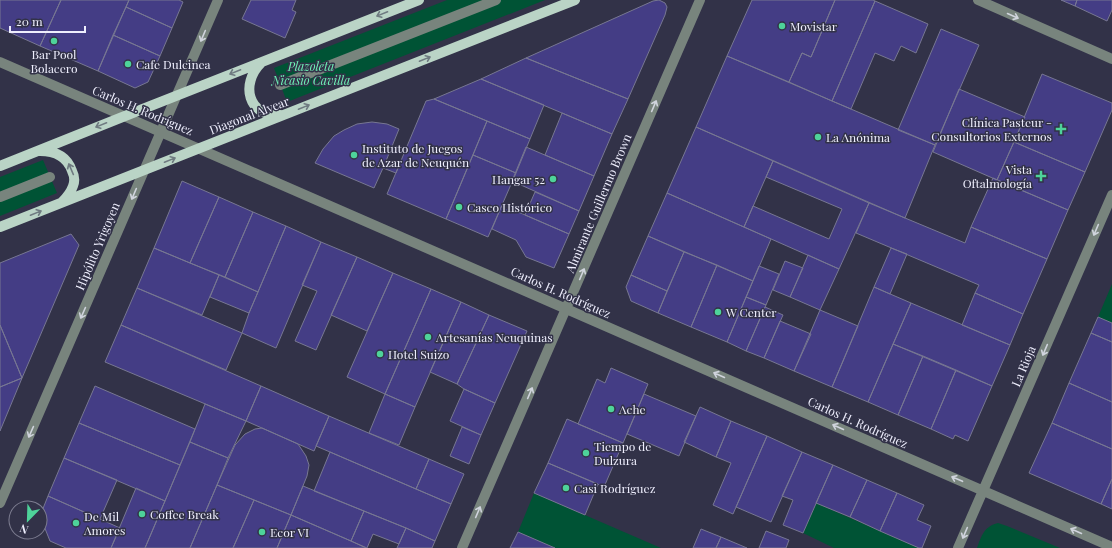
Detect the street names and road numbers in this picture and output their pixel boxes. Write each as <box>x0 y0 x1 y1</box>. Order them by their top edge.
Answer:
street label: Carlos H. Rodríguez <box>90 82 196 139</box>
street label: Diagonal Alvear <box>207 92 292 138</box>
street label: Almirante Guillermo Brown <box>561 131 635 276</box>
street label: Hipólito Yrigoyen <box>71 200 123 292</box>
street label: Carlos H. Rodríguez <box>508 263 614 321</box>
street label: La Rioja <box>1007 343 1039 389</box>
street label: Carlos H. Rodríguez <box>805 393 911 451</box>

